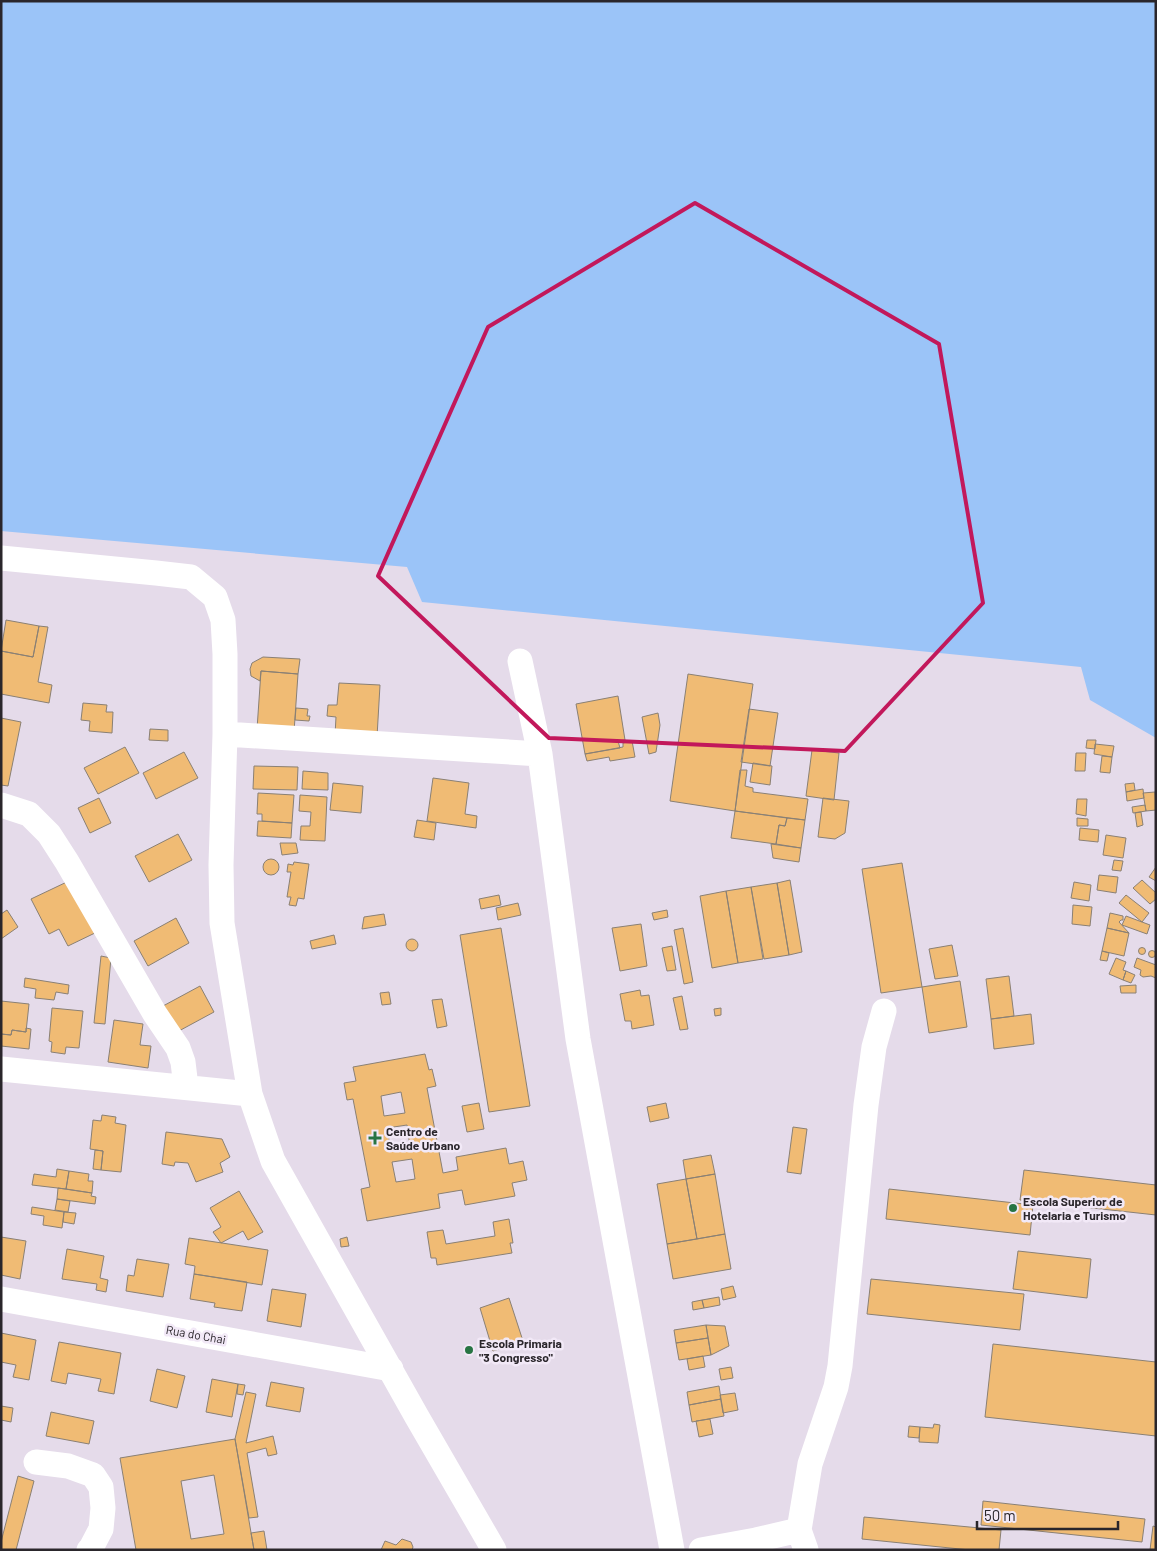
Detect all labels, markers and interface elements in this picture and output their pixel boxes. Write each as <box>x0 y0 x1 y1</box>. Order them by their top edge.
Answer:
place label: Centro de Saúde Urbano <box>386 1124 461 1152</box>
marker: Centro de Saúde Urbano <box>368 1131 382 1145</box>
place label: Escola Superior de Hotelaria e Turismo <box>1023 1194 1126 1222</box>
marker: Escola Superior de Hotelaria e Turismo <box>1007 1202 1019 1214</box>
street label: Rua do Chai <box>165 1322 227 1346</box>
place label: Escola Primaria "3 Congresso" <box>479 1336 562 1364</box>
marker: Escola Primaria "3 Congresso" <box>463 1344 475 1356</box>
scale bar <box>977 1498 1118 1530</box>
text: 50 m <box>984 1506 1016 1524</box>

